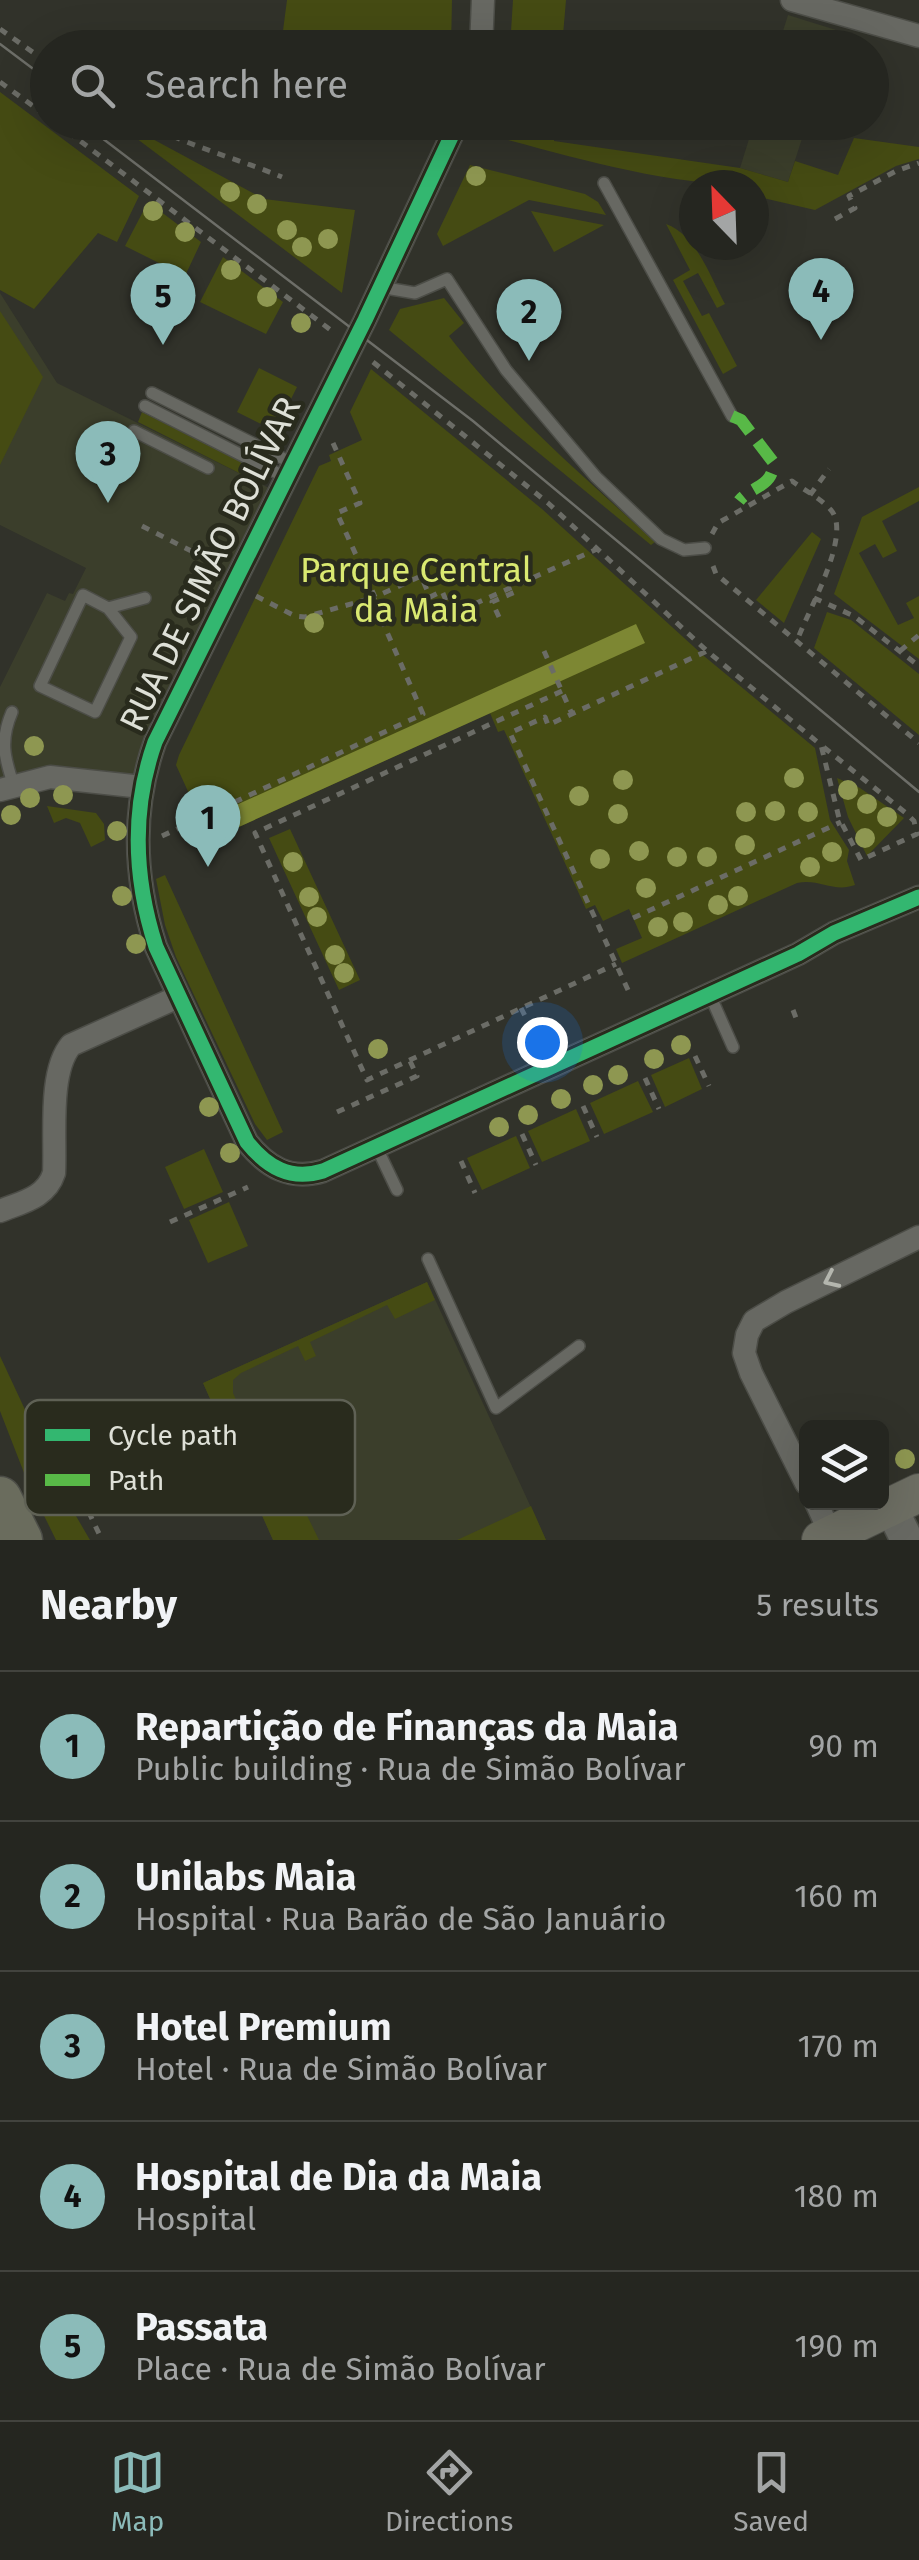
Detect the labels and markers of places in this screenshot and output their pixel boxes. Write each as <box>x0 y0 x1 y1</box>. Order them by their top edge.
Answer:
pin: 4 <box>788 258 854 340</box>
pin: 5 <box>130 262 196 345</box>
pin: 2 <box>496 278 562 361</box>
pin: 3 <box>76 420 140 503</box>
pin: 1 <box>176 784 240 867</box>

